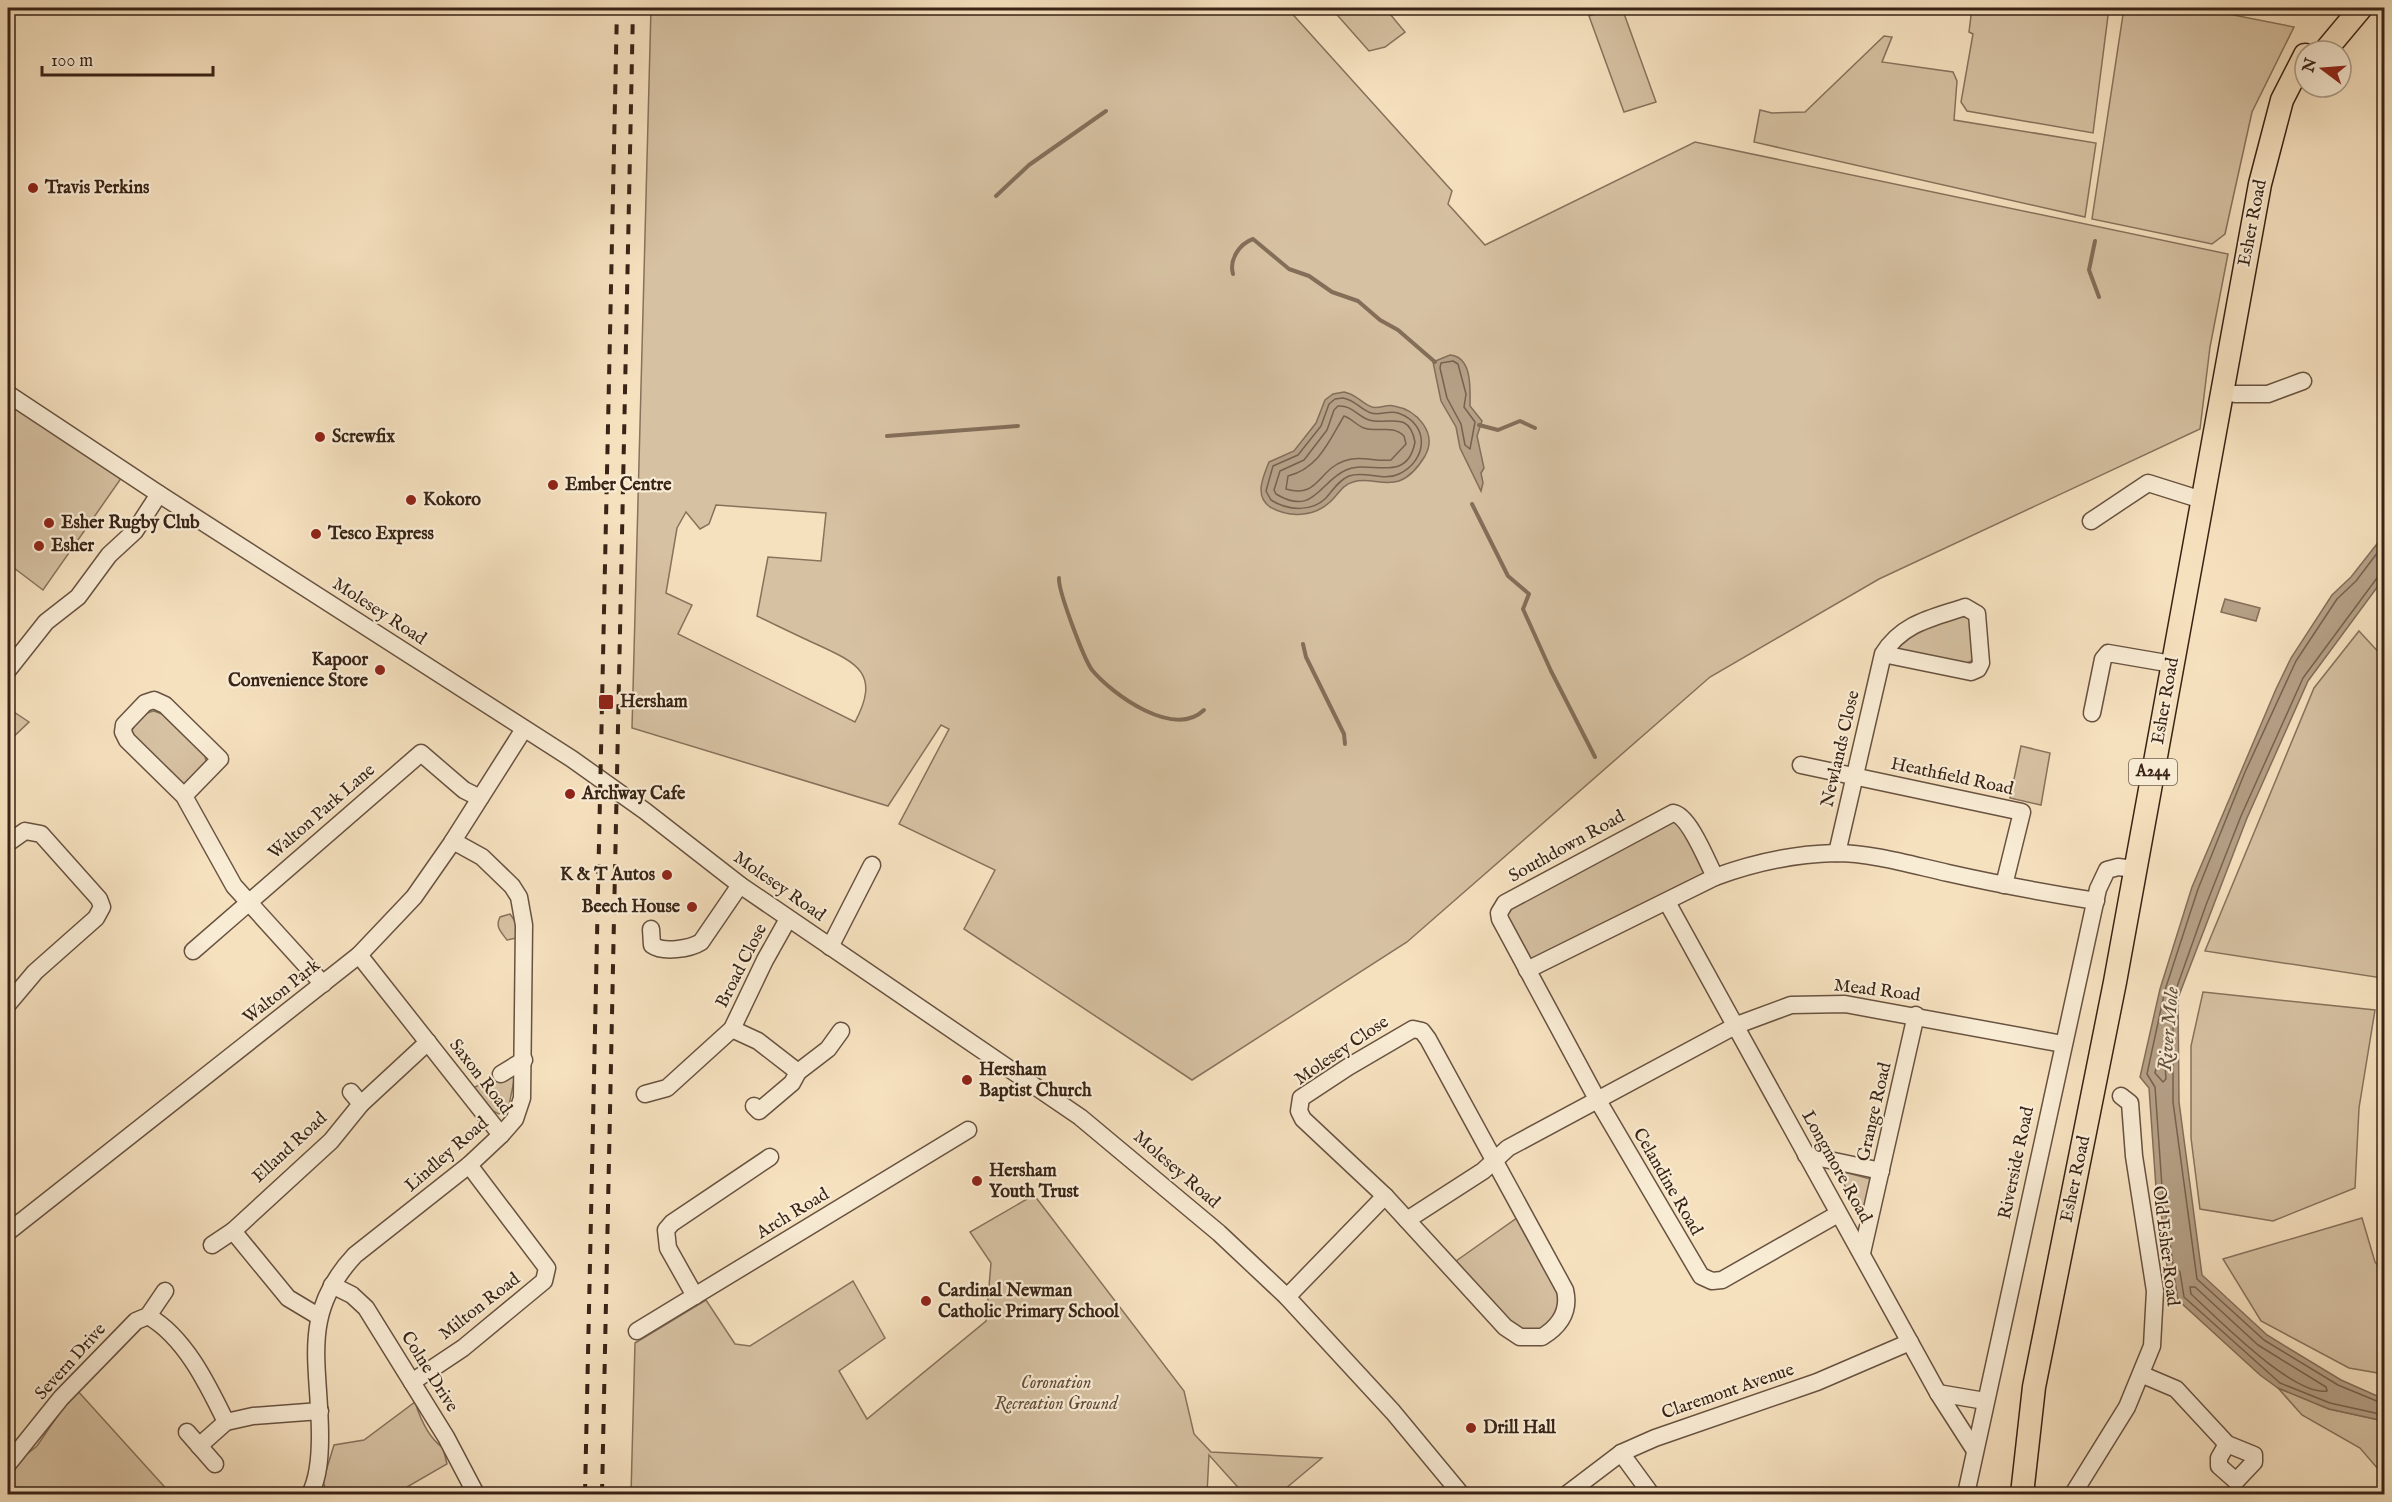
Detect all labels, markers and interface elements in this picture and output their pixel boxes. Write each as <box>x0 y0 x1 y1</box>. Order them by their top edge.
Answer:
scale bar <box>42 39 213 77</box>
north arrow <box>2293 39 2353 99</box>
text: 100 m <box>51 50 93 73</box>
text: N <box>2299 56 2322 76</box>
place label: Travis Perkins <box>44 177 150 200</box>
street label: Esher Road <box>2233 177 2273 268</box>
marker: Travis Perkins <box>26 181 40 195</box>
place label: Screwfix <box>332 426 395 449</box>
marker: Screwfix <box>313 430 327 444</box>
place label: Ember Centre <box>565 474 672 497</box>
marker: Ember Centre <box>546 478 560 492</box>
place label: Kokoro <box>423 489 481 512</box>
marker: Kokoro <box>404 493 418 507</box>
place label: Esher Rugby Club <box>61 512 200 535</box>
marker: Esher Rugby Club <box>42 516 56 530</box>
place label: Tesco Express <box>327 523 435 546</box>
marker: Tesco Express <box>309 527 323 541</box>
place label: Esher <box>51 535 95 558</box>
marker: Esher <box>32 539 46 553</box>
street label: Molesey Road <box>328 573 431 651</box>
place label: Kapoor Convenience Store <box>228 649 369 693</box>
street label: Esher Road <box>2147 655 2185 746</box>
marker: Kapoor Convenience Store <box>373 663 387 677</box>
street label: Newlands Close <box>1816 688 1866 810</box>
place label: Hersham <box>620 691 688 714</box>
marker: Hersham <box>597 693 615 711</box>
street label: Heathfield Road <box>1889 753 2016 801</box>
street label: Walton Park Lane <box>264 759 380 865</box>
road number: A244 <box>2129 759 2177 785</box>
place label: Archway Cafe <box>581 783 686 806</box>
marker: Archway Cafe <box>563 787 577 801</box>
street label: Southdown Road <box>1505 805 1629 888</box>
street label: Molesey Road <box>728 847 830 927</box>
place label: K & T Autos <box>560 864 656 887</box>
marker: K & T Autos <box>660 868 674 882</box>
place label: Beech House <box>582 896 681 919</box>
marker: Beech House <box>685 900 699 914</box>
street label: Broad Close <box>711 920 773 1012</box>
street label: Walton Park <box>239 954 326 1029</box>
street label: Mead Road <box>1832 974 1922 1008</box>
water label: River Mole <box>2153 986 2185 1072</box>
street label: Molesey Close <box>1290 1011 1394 1091</box>
street label: Saxon Road <box>443 1035 517 1120</box>
place label: Hersham Baptist Church <box>979 1059 1092 1103</box>
street label: Grange Road <box>1852 1060 1898 1164</box>
marker: Hersham Baptist Church <box>960 1073 974 1087</box>
street label: Riverside Road <box>1994 1104 2040 1221</box>
street label: Elland Road <box>248 1107 332 1188</box>
street label: Longmore Road <box>1796 1107 1877 1228</box>
street label: Lindley Road <box>400 1112 494 1198</box>
street label: Celandine Road <box>1627 1124 1707 1240</box>
street label: Molesey Road <box>1128 1126 1224 1214</box>
street label: Esher Road <box>2056 1133 2096 1224</box>
place label: Hersham Youth Trust <box>989 1160 1080 1204</box>
marker: Hersham Youth Trust <box>970 1174 984 1188</box>
street label: Arch Road <box>752 1183 834 1245</box>
street label: Old Esher Road <box>2146 1184 2184 1308</box>
street label: Milton Road <box>435 1268 525 1346</box>
place label: Cardinal Newman Catholic Primary School <box>938 1280 1120 1324</box>
marker: Cardinal Newman Catholic Primary School <box>919 1294 933 1308</box>
street label: Severn Drive <box>30 1319 112 1405</box>
street label: Colne Drive <box>395 1327 463 1417</box>
street label: Claremont Avenue <box>1659 1359 1797 1425</box>
park label: Coronation Recreation Ground <box>994 1372 1119 1416</box>
place label: Drill Hall <box>1483 1417 1557 1440</box>
marker: Drill Hall <box>1464 1421 1478 1435</box>

